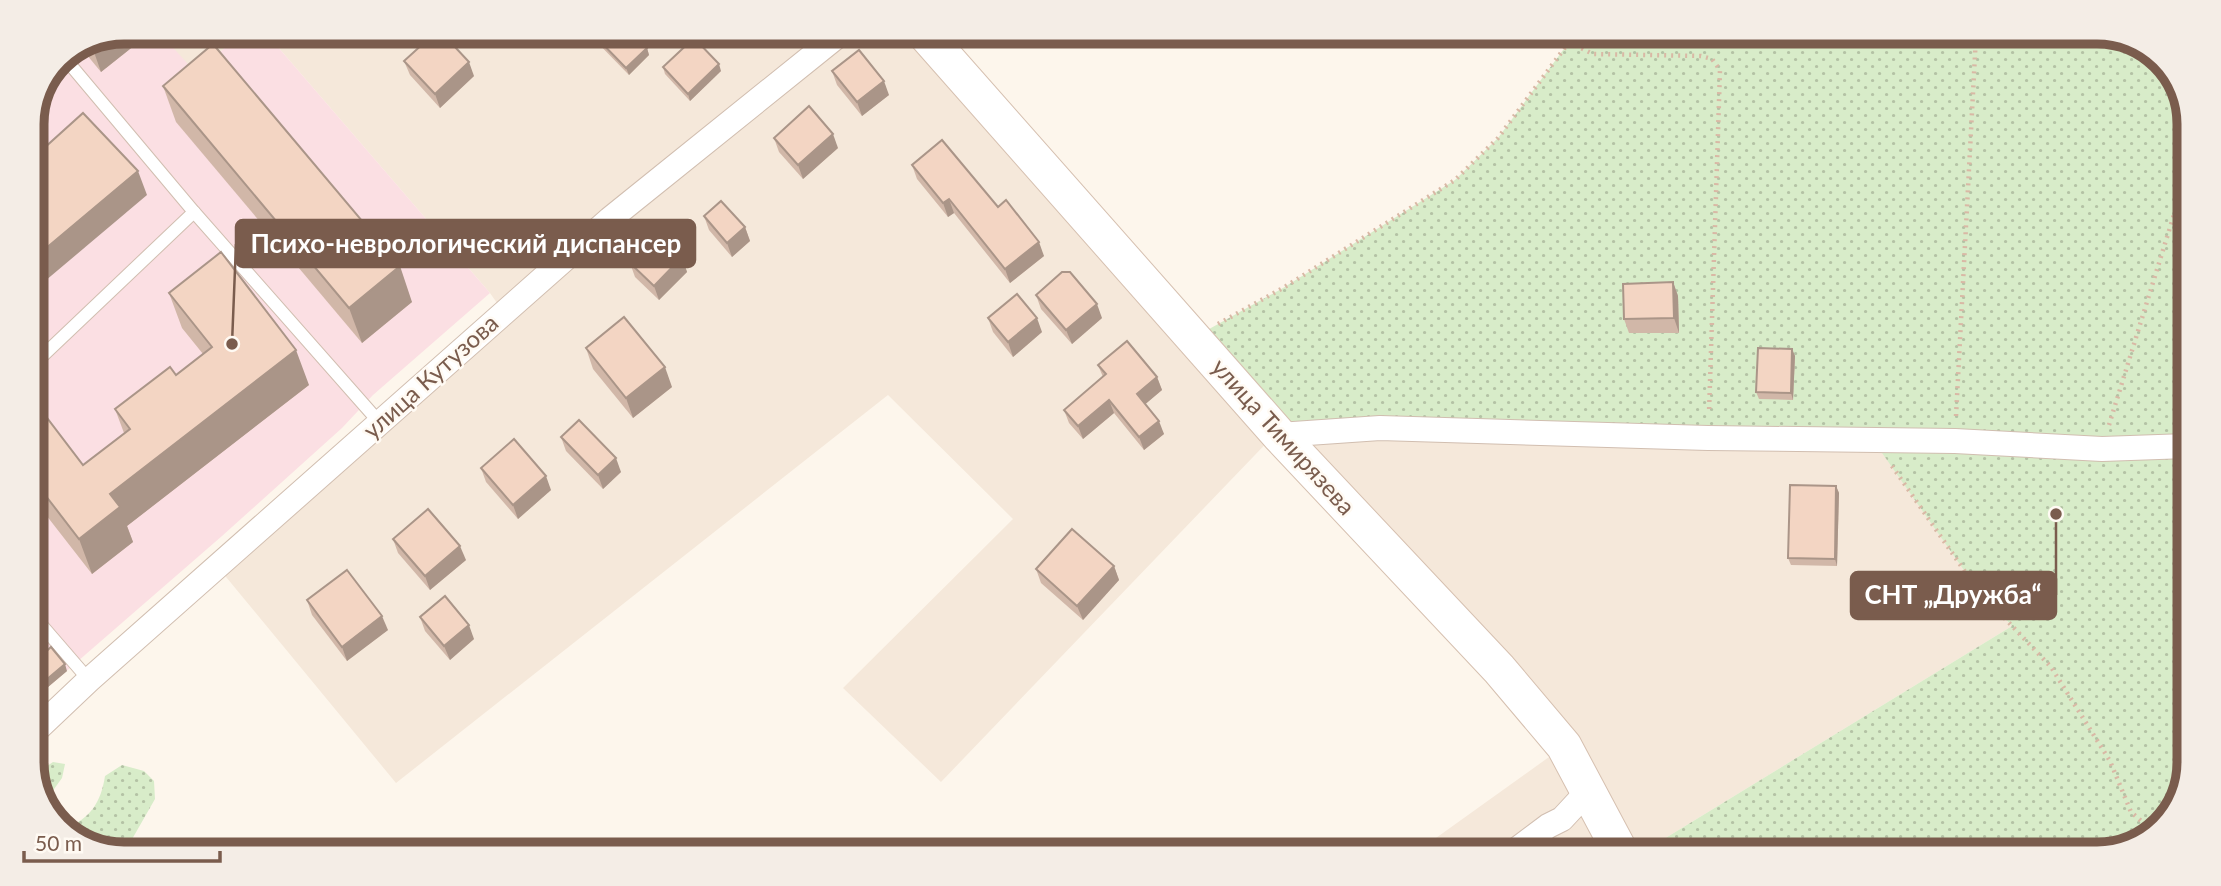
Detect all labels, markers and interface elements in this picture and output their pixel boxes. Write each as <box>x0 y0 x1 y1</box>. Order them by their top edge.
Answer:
callout: Психо-неврологический диспансер <box>236 220 695 267</box>
text: Психо-неврологический диспансер <box>251 227 681 259</box>
street label: улица Кутузова <box>357 308 503 444</box>
street label: улица Тимирязева <box>1206 352 1362 520</box>
callout: СНТ „Дружба“ <box>1851 572 2056 619</box>
text: СНТ „Дружба“ <box>1864 578 2042 610</box>
scale bar <box>24 820 220 864</box>
text: 50 m <box>35 830 82 855</box>

